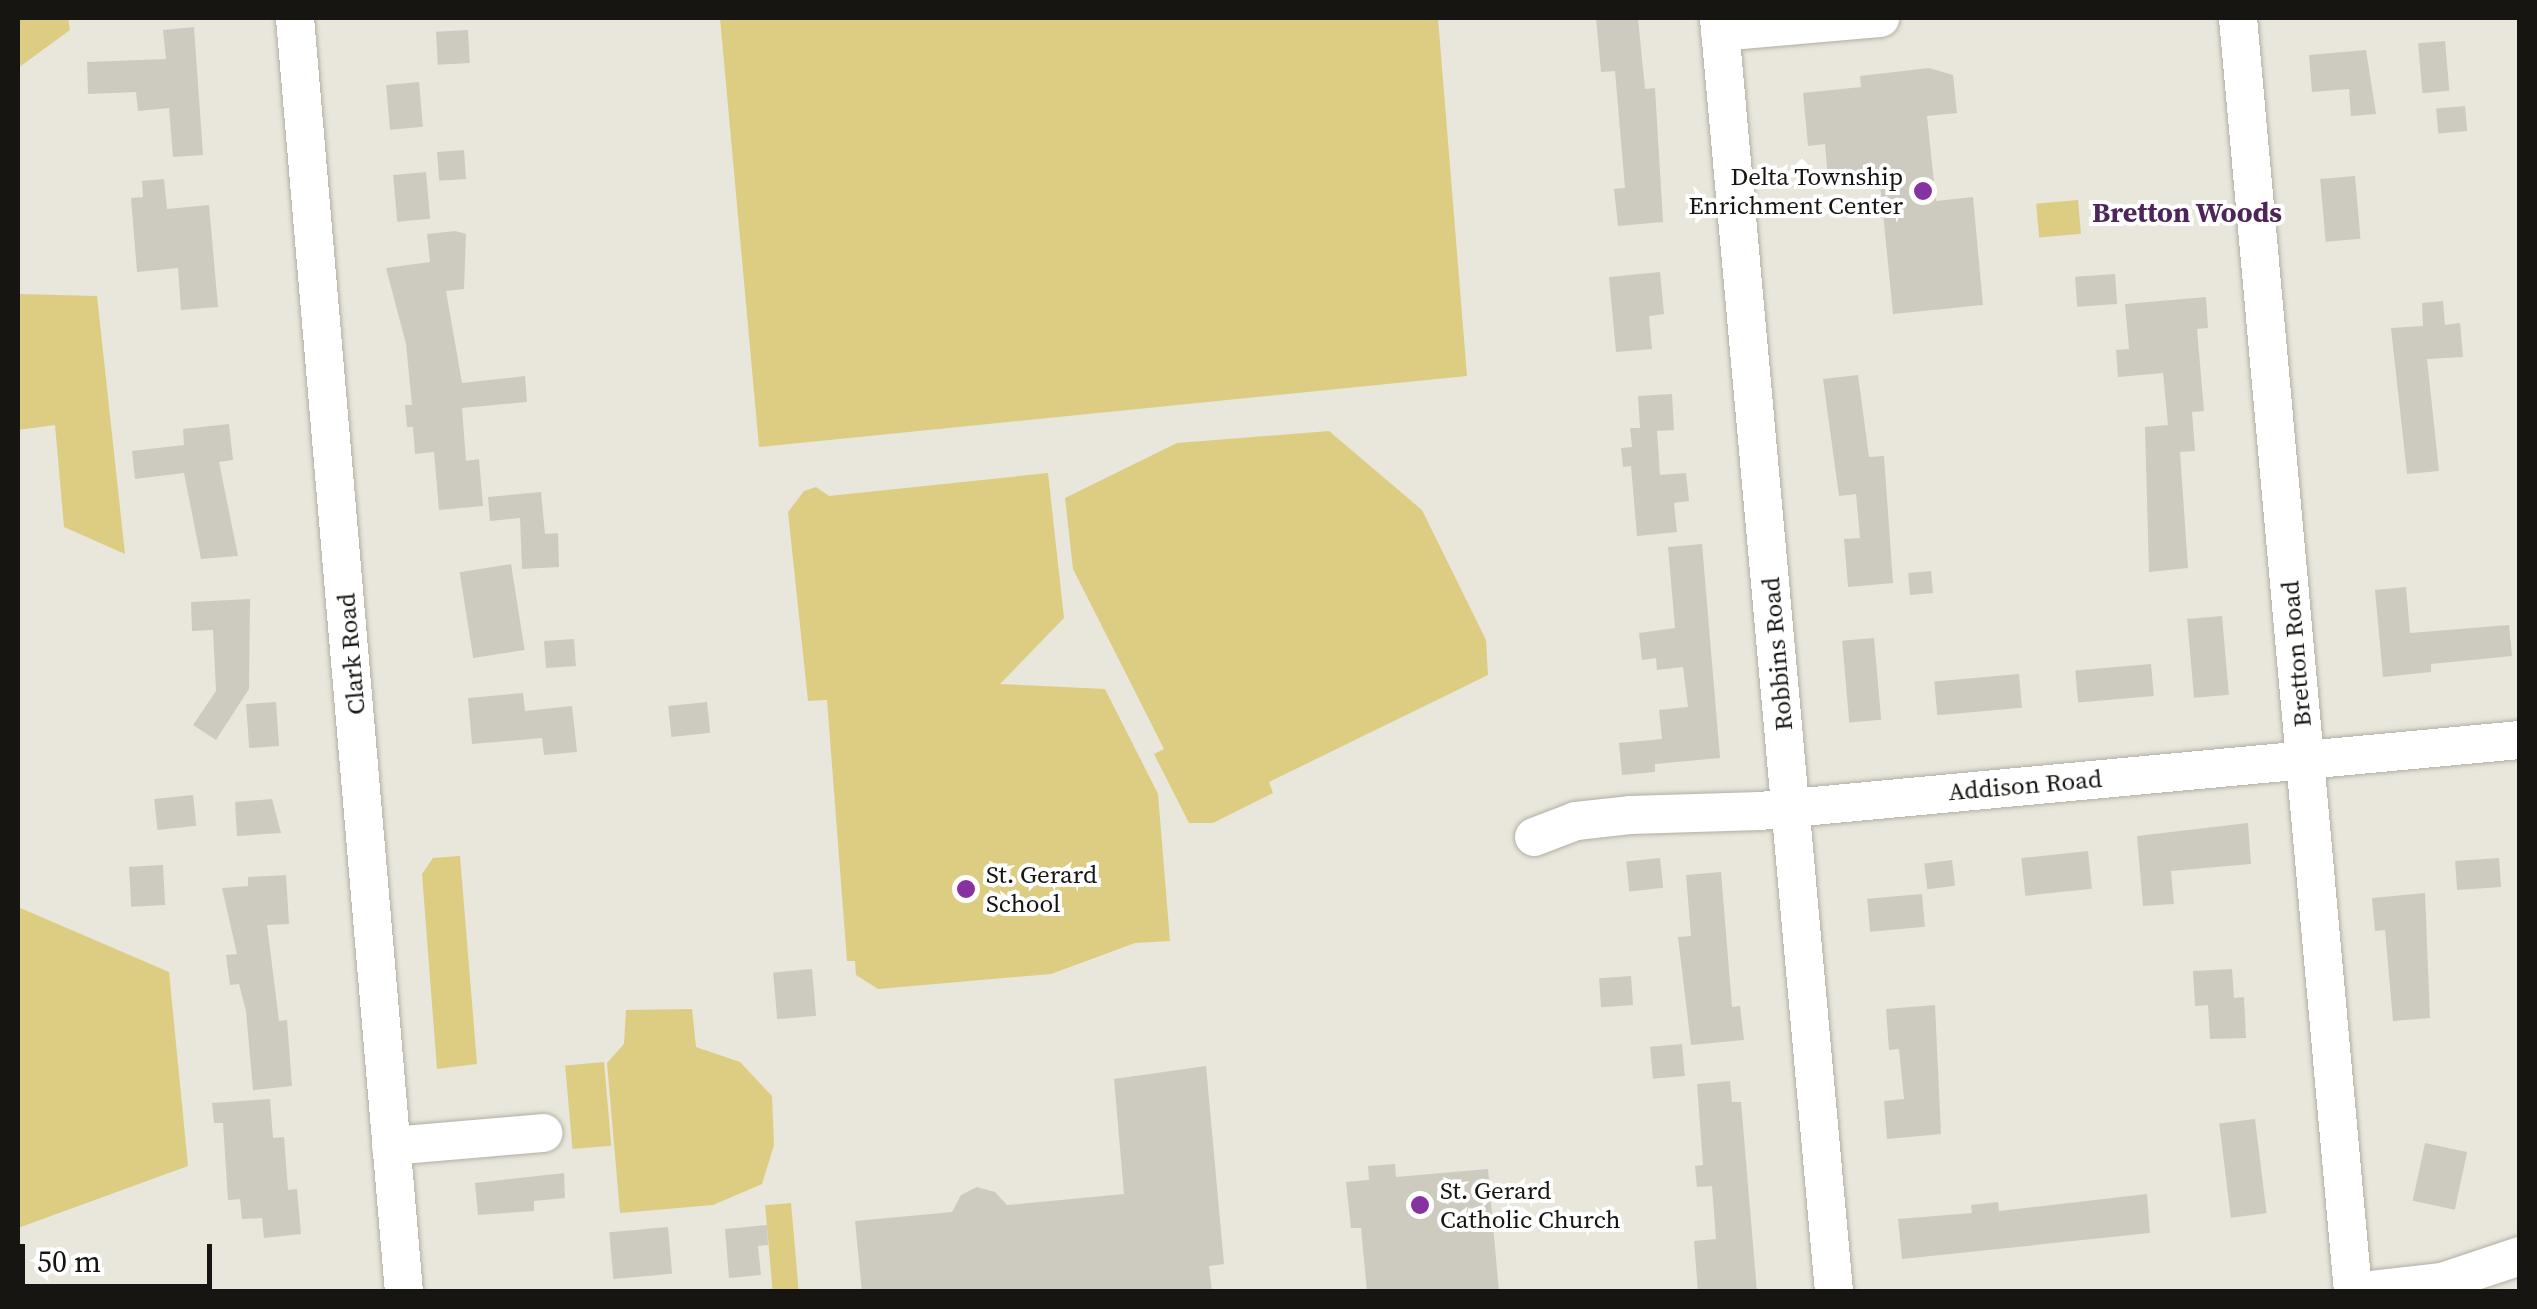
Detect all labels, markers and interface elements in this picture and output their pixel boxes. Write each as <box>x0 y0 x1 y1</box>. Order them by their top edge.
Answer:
place label: Delta Township Enrichment Center <box>1689 162 1903 221</box>
marker: Delta Township Enrichment Center <box>1912 180 1934 202</box>
district label: Bretton Woods <box>2092 195 2282 229</box>
street label: Robbins Road <box>1755 576 1799 732</box>
street label: Bretton Road <box>2275 580 2317 728</box>
street label: Clark Road <box>331 592 371 716</box>
street label: Addison Road <box>1947 763 2103 807</box>
place label: St. Gerard School <box>986 860 1097 919</box>
marker: St. Gerard School <box>955 878 977 900</box>
place label: St. Gerard Catholic Church <box>1440 1176 1621 1235</box>
marker: St. Gerard Catholic Church <box>1409 1194 1431 1216</box>
scale bar <box>25 1224 218 1286</box>
text: 50 m <box>37 1241 101 1282</box>

